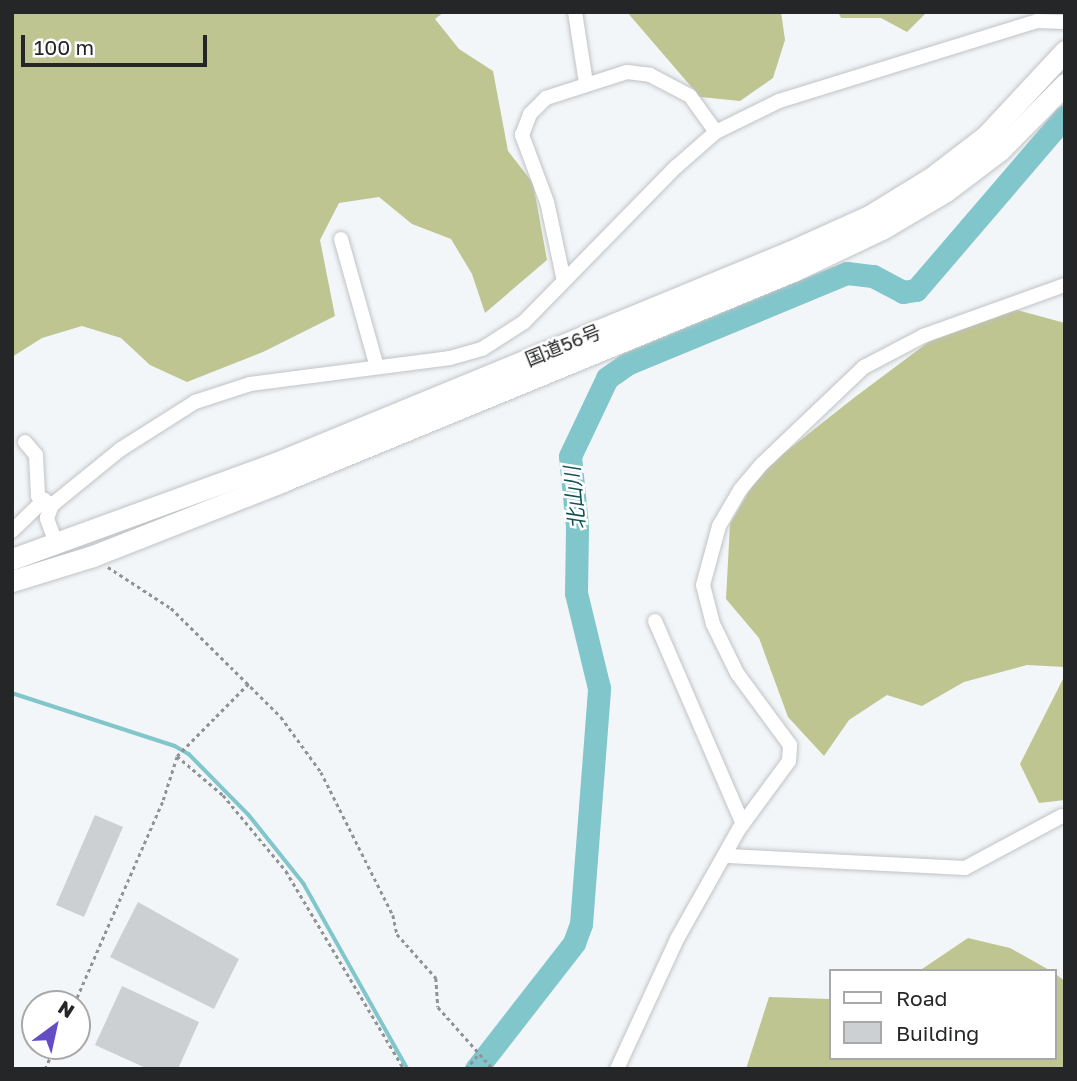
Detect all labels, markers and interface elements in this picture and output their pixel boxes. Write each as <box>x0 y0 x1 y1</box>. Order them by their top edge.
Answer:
scale bar <box>24 21 210 65</box>
text: 100 m <box>34 34 94 60</box>
street label: 国道56号 <box>522 320 604 370</box>
water label: 北山川 <box>559 466 589 530</box>
legend <box>828 969 1056 1060</box>
text: Road <box>896 985 947 1011</box>
north arrow <box>21 990 91 1060</box>
text: N <box>54 995 79 1022</box>
text: Building <box>896 1020 979 1046</box>

